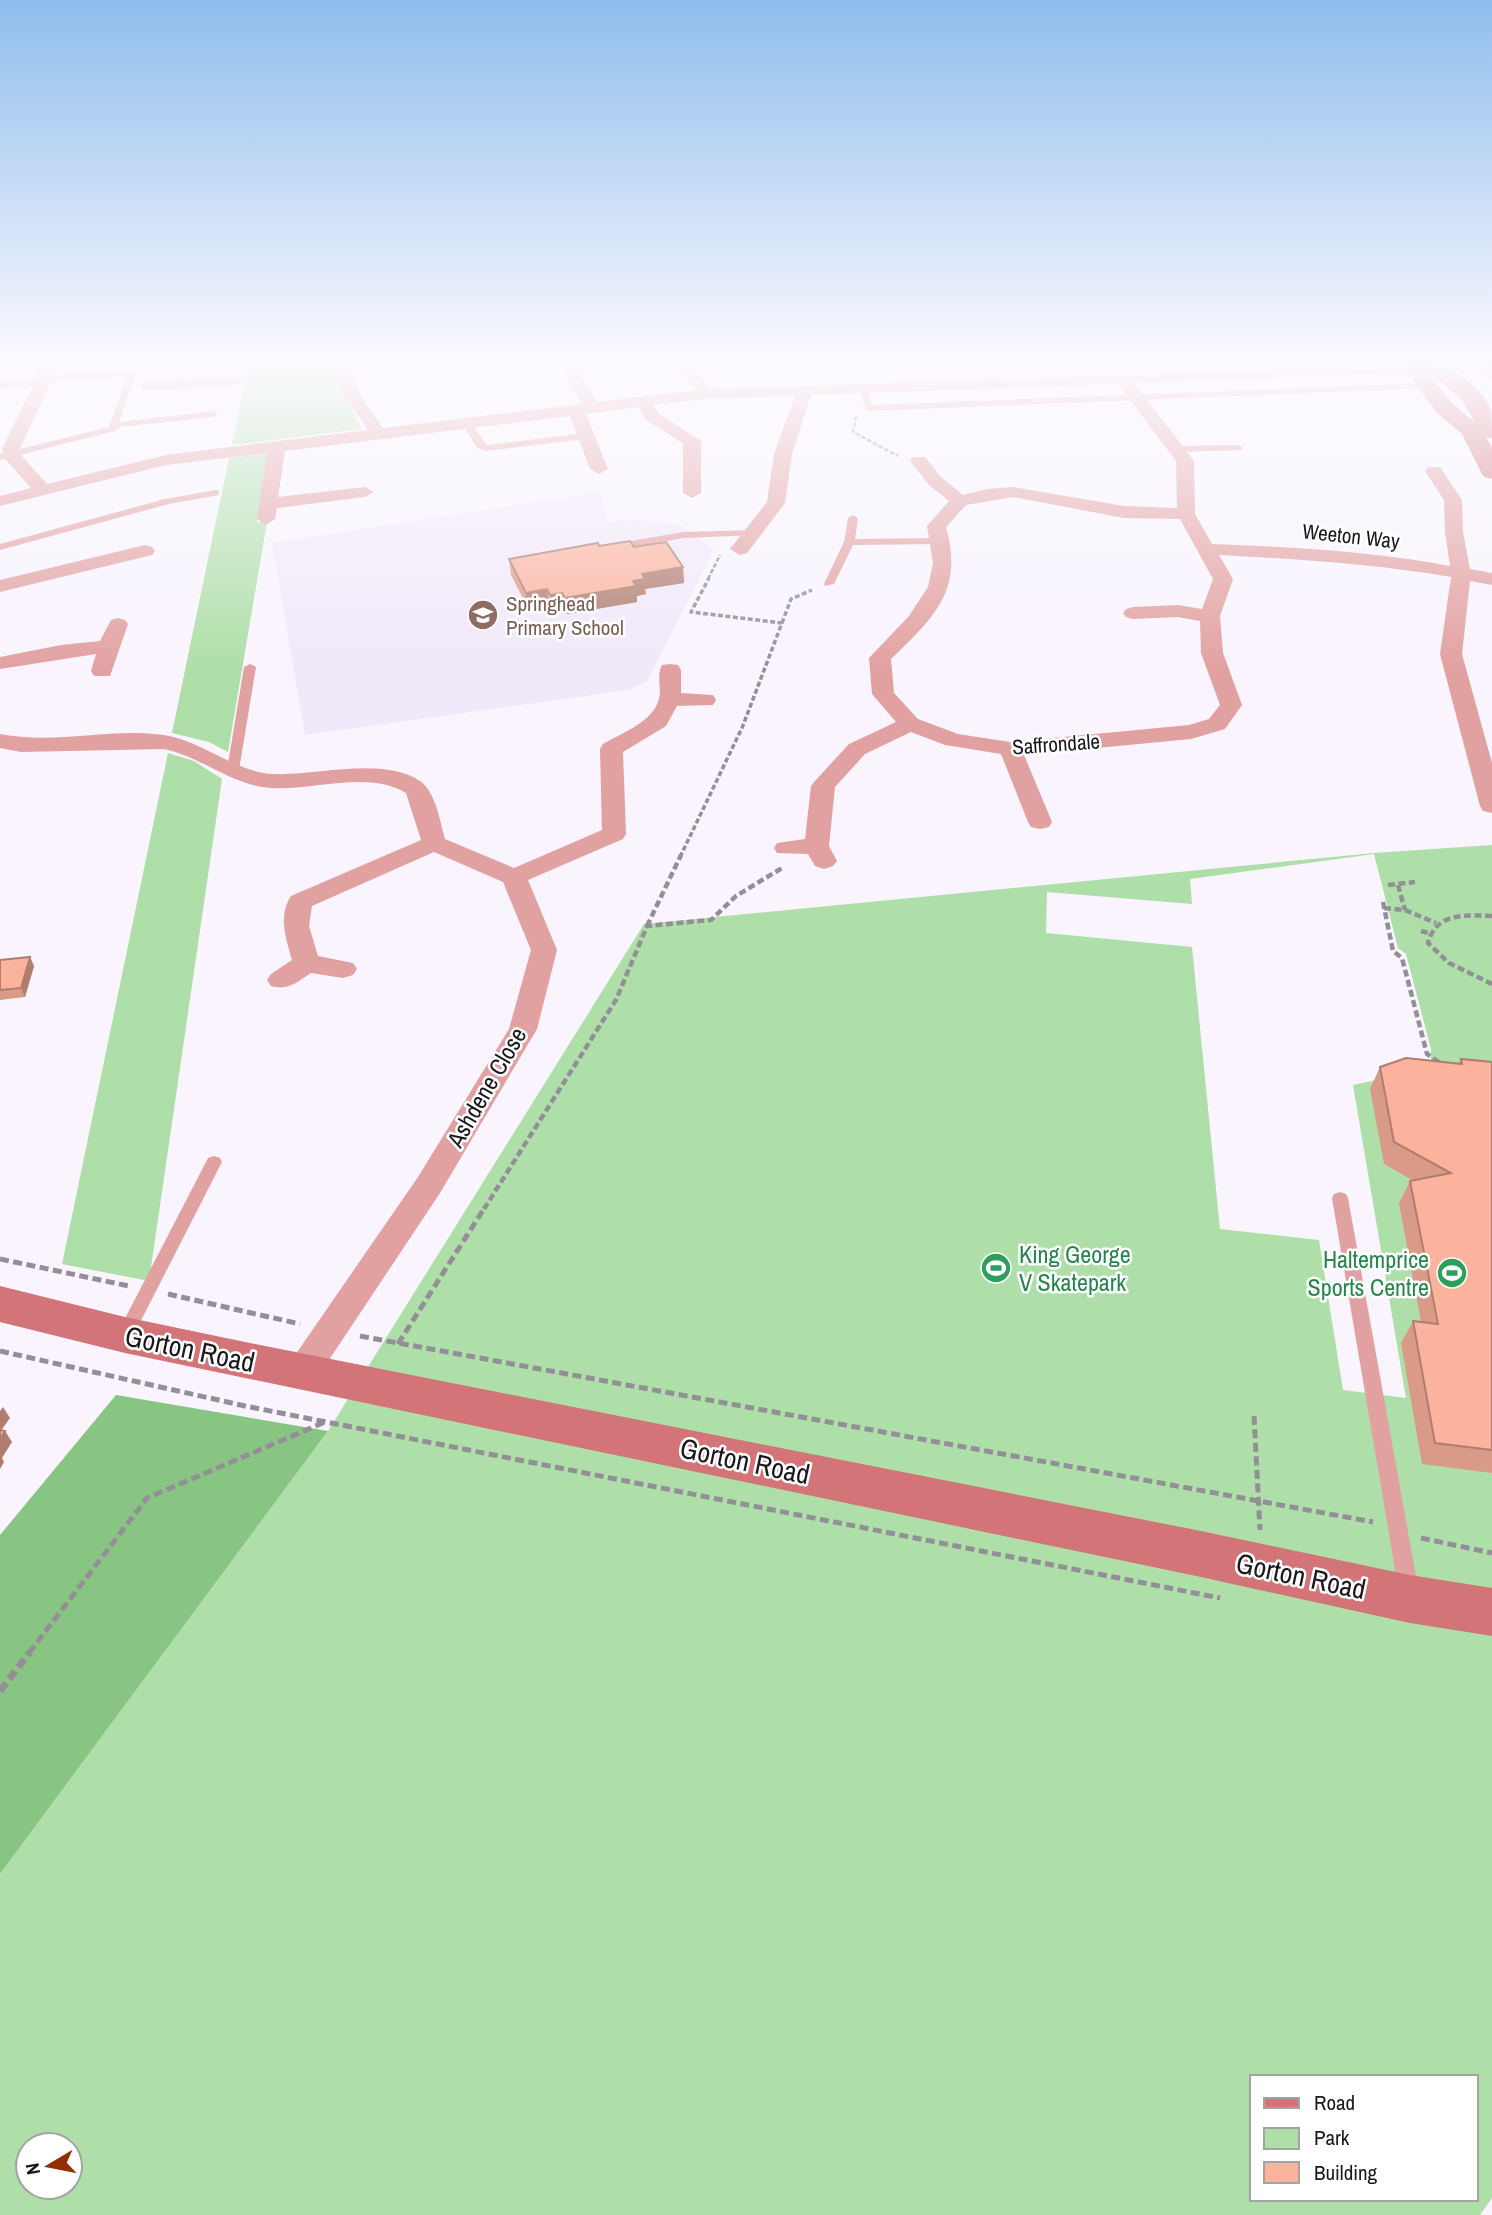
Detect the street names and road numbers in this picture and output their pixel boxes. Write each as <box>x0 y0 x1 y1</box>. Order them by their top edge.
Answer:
street label: Weeton Way <box>1301 516 1401 556</box>
street label: Saffrondale <box>1011 726 1101 762</box>
street label: Ashdene Close <box>438 1021 533 1154</box>
street label: Gorton Road <box>122 1317 258 1381</box>
street label: Gorton Road <box>677 1429 813 1493</box>
street label: Gorton Road <box>1233 1544 1369 1608</box>

